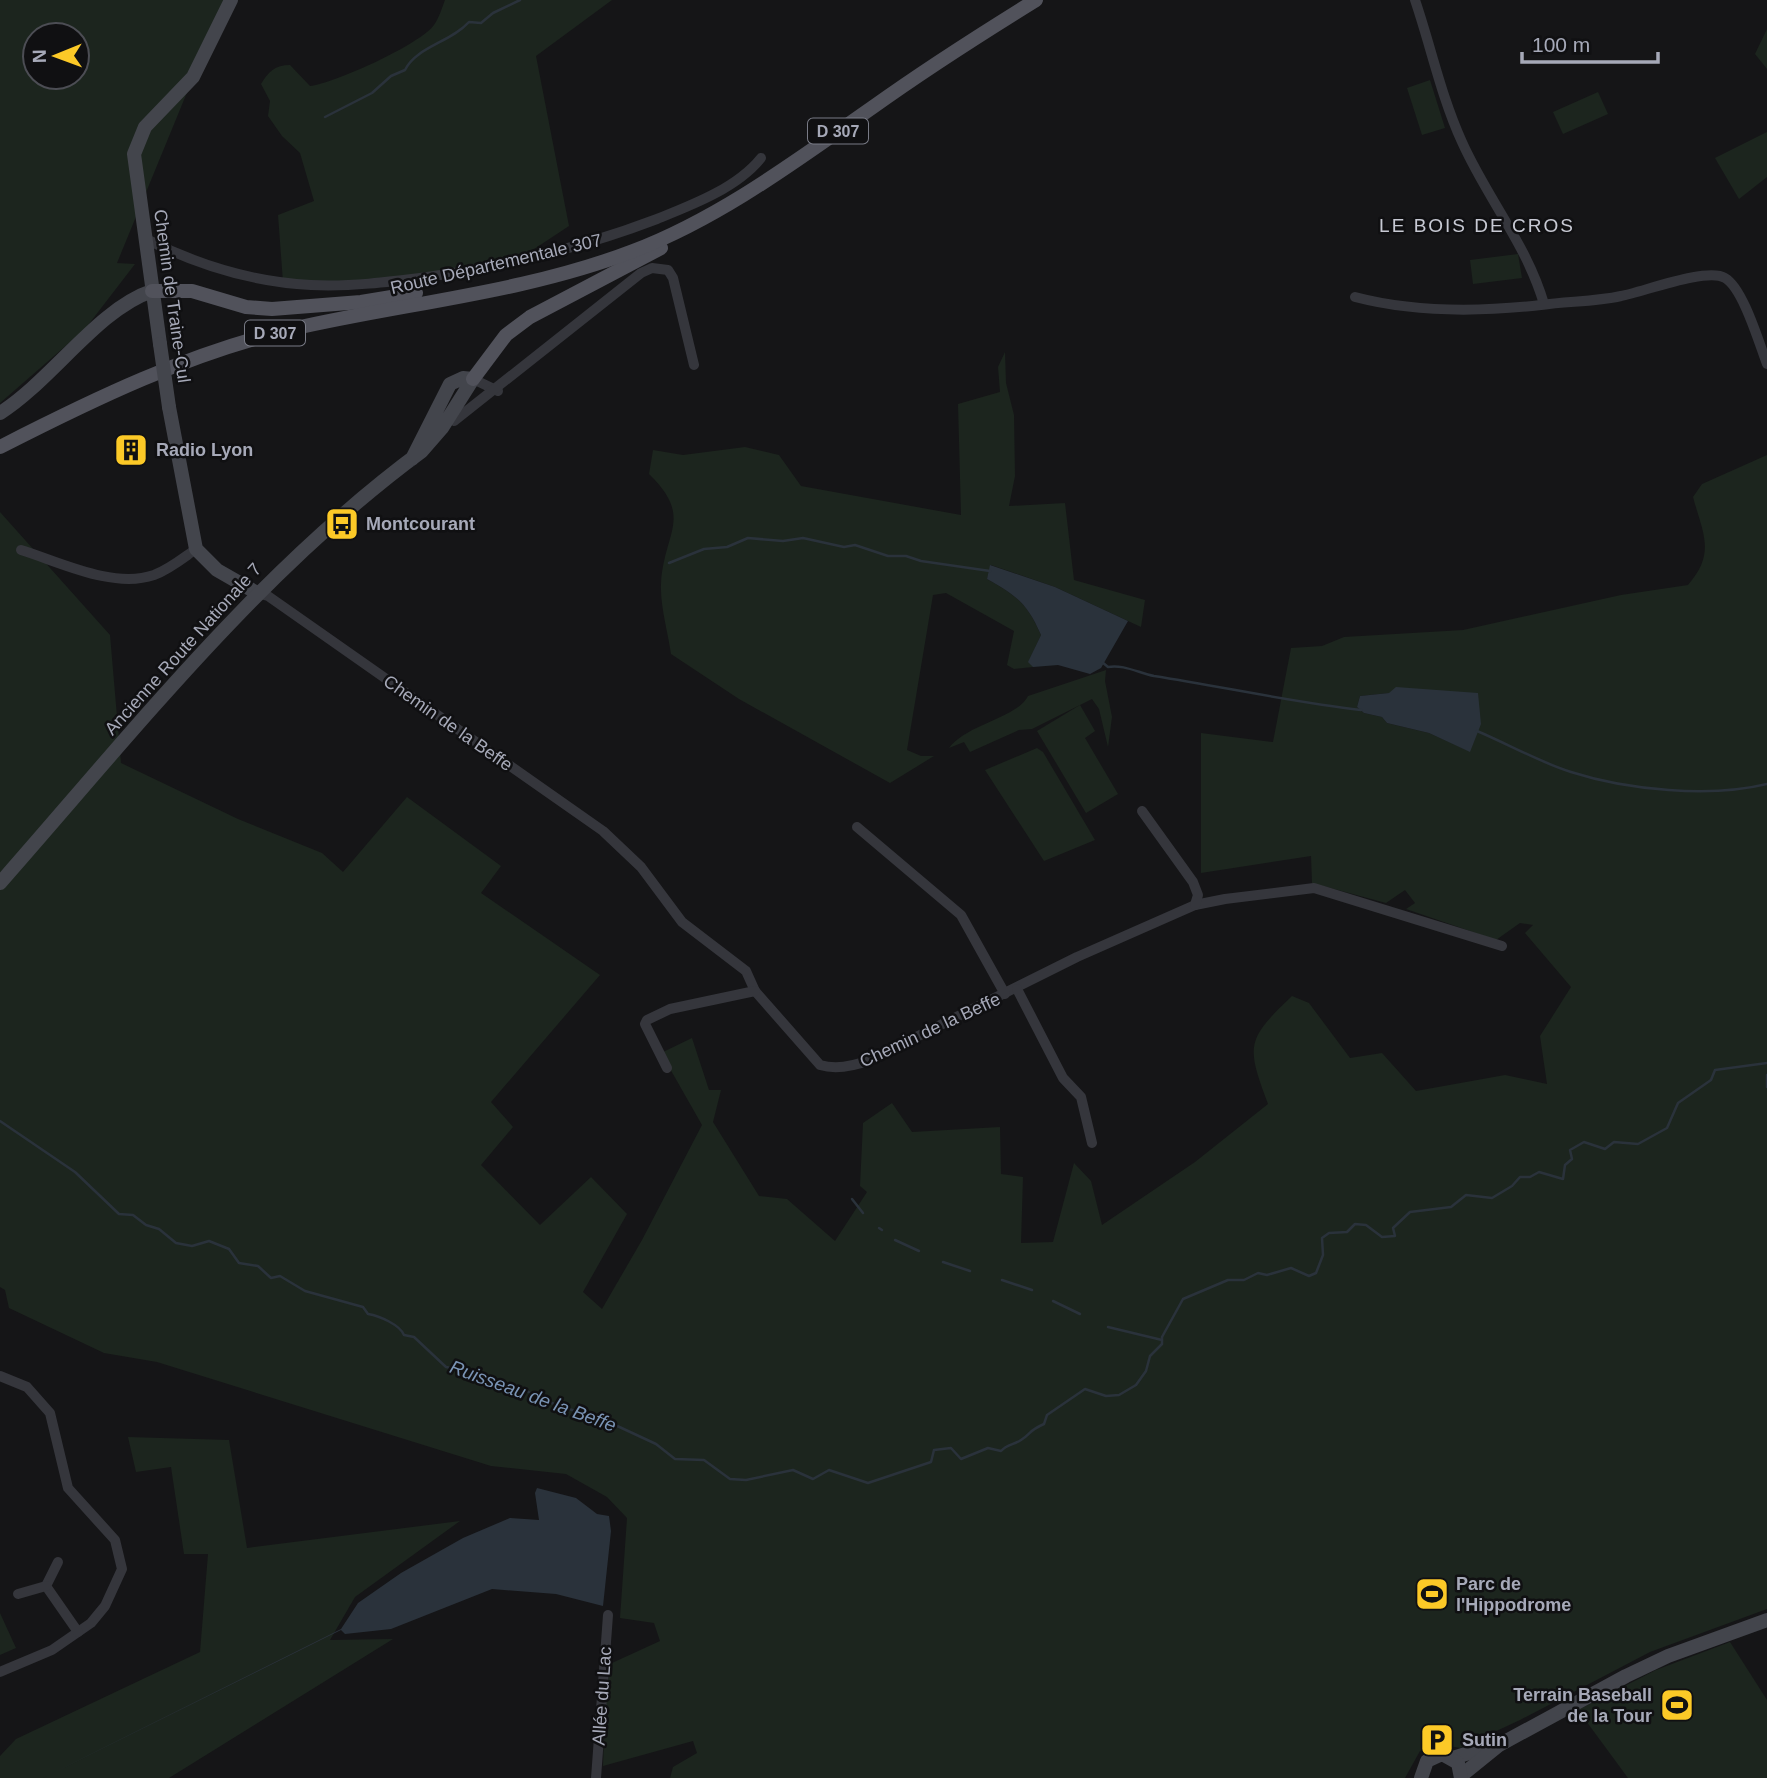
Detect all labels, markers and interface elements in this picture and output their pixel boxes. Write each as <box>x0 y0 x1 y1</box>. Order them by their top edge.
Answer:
north arrow <box>21 21 91 91</box>
scale bar <box>1522 21 1658 65</box>
text: 100 m <box>1532 33 1590 56</box>
text: N <box>29 49 50 63</box>
road number: D 307 <box>808 119 868 144</box>
street label: Chemin de Traine-Cul <box>150 208 194 384</box>
district label: LE BOIS DE CROS <box>1379 215 1575 236</box>
street label: Route Départementale 307 <box>388 230 604 298</box>
road number: D 307 <box>245 320 305 346</box>
building icon: Radio Lyon <box>112 431 150 469</box>
place label: Radio Lyon <box>156 440 253 460</box>
bus stop icon: Montcourant <box>323 505 361 543</box>
place label: Montcourant <box>366 514 475 534</box>
street label: Ancienne Route Nationale 7 <box>101 559 265 739</box>
street label: Chemin de la Beffe <box>380 671 516 775</box>
street label: Chemin de la Beffe <box>857 989 1003 1071</box>
water label: Ruisseau de la Beffe <box>447 1356 619 1436</box>
place label: Parc de l'Hippodrome <box>1456 1574 1571 1615</box>
sports icon: Parc de l'Hippodrome <box>1413 1575 1451 1613</box>
street label: Allée du Lac <box>589 1646 615 1746</box>
place label: Terrain Baseball de la Tour <box>1513 1685 1652 1726</box>
sports icon: Terrain Baseball de la Tour <box>1658 1686 1696 1724</box>
parking icon: Sutin <box>1418 1721 1456 1759</box>
place label: Sutin <box>1462 1730 1507 1750</box>

